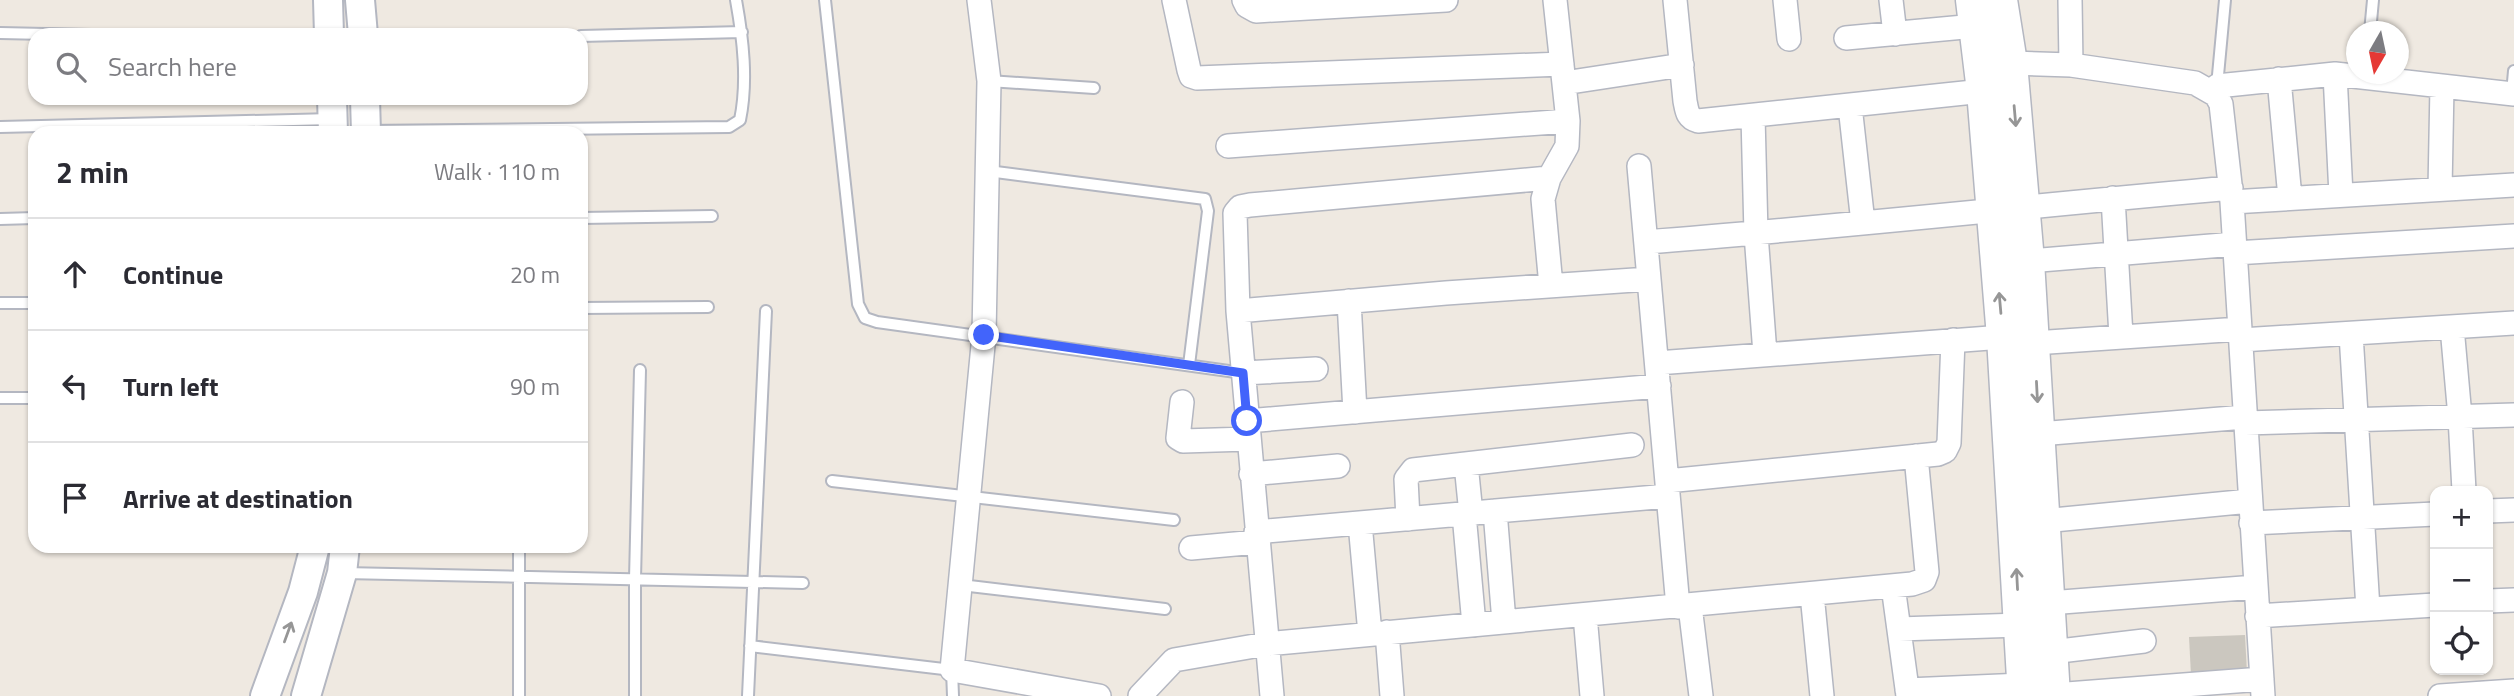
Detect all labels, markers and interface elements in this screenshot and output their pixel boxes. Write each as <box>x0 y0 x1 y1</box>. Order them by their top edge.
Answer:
north arrow <box>2346 21 2409 84</box>
search box <box>28 28 588 105</box>
text: Search here <box>108 47 237 86</box>
icon: search <box>52 48 90 86</box>
one-way arrow <box>2009 105 2022 127</box>
text: 2 min <box>56 149 129 195</box>
text: Walk · 110 m <box>434 154 560 189</box>
icon: ahead <box>56 255 94 293</box>
text: Continue <box>123 255 223 294</box>
text: 20 m <box>510 257 560 292</box>
one-way arrow <box>1993 292 2006 315</box>
route end <box>968 319 999 350</box>
icon: left <box>56 367 94 405</box>
text: Turn left <box>123 367 218 406</box>
text: 90 m <box>510 369 560 404</box>
one-way arrow <box>2030 380 2043 403</box>
route start <box>1231 405 1262 436</box>
icon: arrive <box>56 479 94 517</box>
text: Arrive at destination <box>123 479 353 518</box>
map controls <box>2430 486 2493 675</box>
button: + <box>2430 486 2493 549</box>
button: − <box>2430 549 2493 612</box>
one-way arrow <box>2010 568 2023 591</box>
button: locate <box>2430 612 2493 675</box>
one-way arrow <box>283 621 295 643</box>

